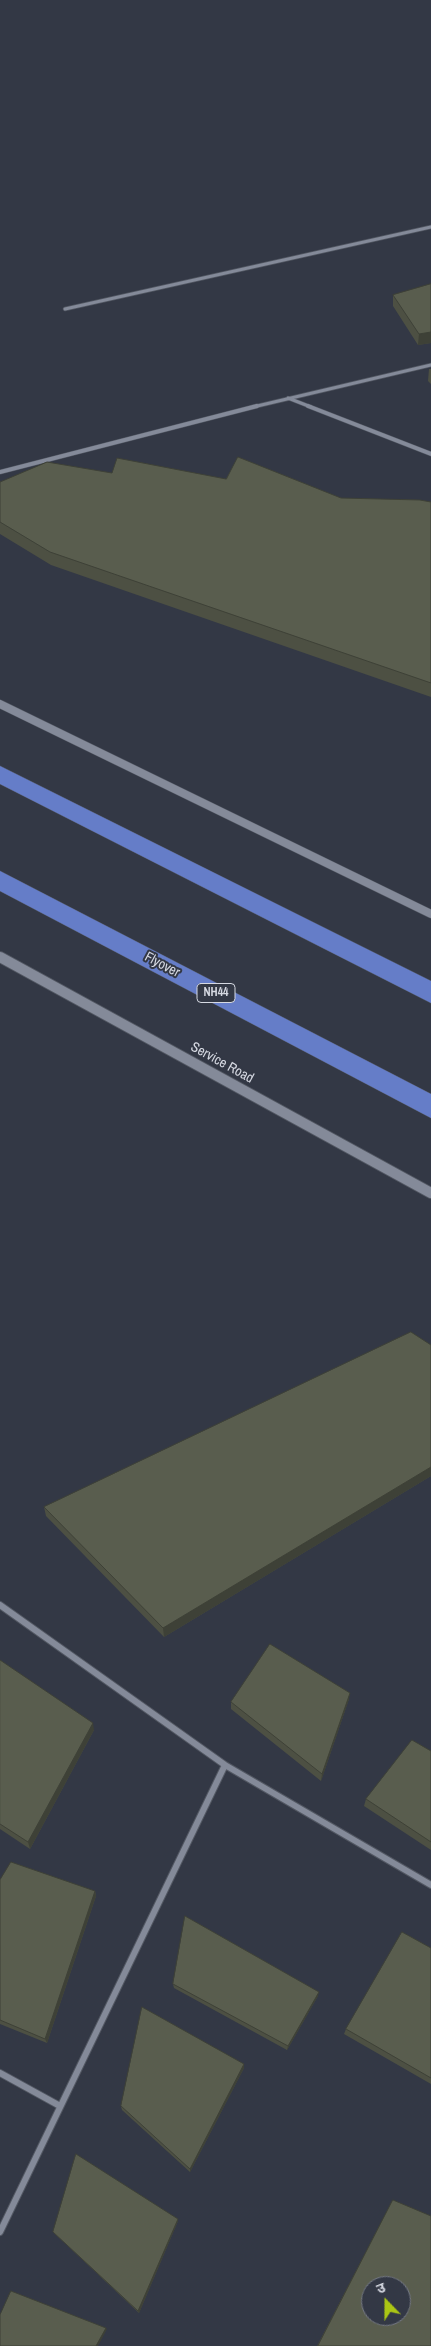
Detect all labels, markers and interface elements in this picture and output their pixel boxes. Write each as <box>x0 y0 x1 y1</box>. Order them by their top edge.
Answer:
street label: Flyover <box>141 949 183 981</box>
road number: NH44 <box>197 984 235 1002</box>
street label: Service Road <box>188 1039 256 1087</box>
north arrow <box>361 2276 411 2326</box>
text: उ <box>374 2278 388 2298</box>

